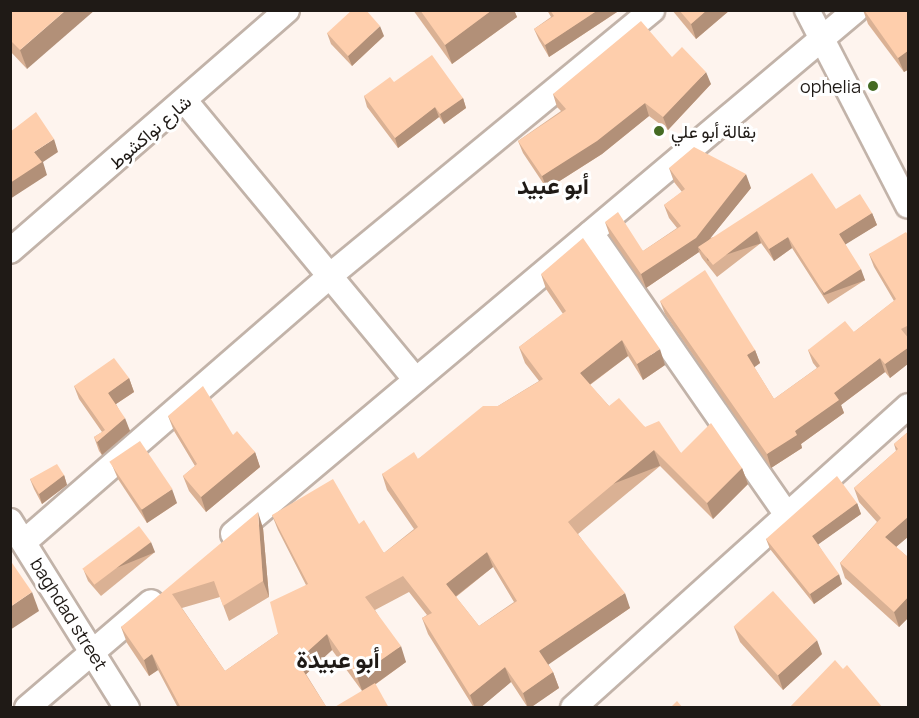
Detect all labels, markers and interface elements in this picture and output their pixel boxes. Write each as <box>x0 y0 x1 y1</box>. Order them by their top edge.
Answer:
place label: ophelia <box>800 75 861 97</box>
marker: ophelia <box>866 79 880 93</box>
street label: شارع نواكشوط <box>105 91 195 173</box>
place label: بقالة أبو علي <box>671 120 756 142</box>
marker: بقالة أبو علي <box>652 124 666 138</box>
district label: أبو عبيد <box>517 171 589 199</box>
street label: baghdad street <box>26 554 112 674</box>
district label: أبو عبيدة <box>296 645 380 673</box>

